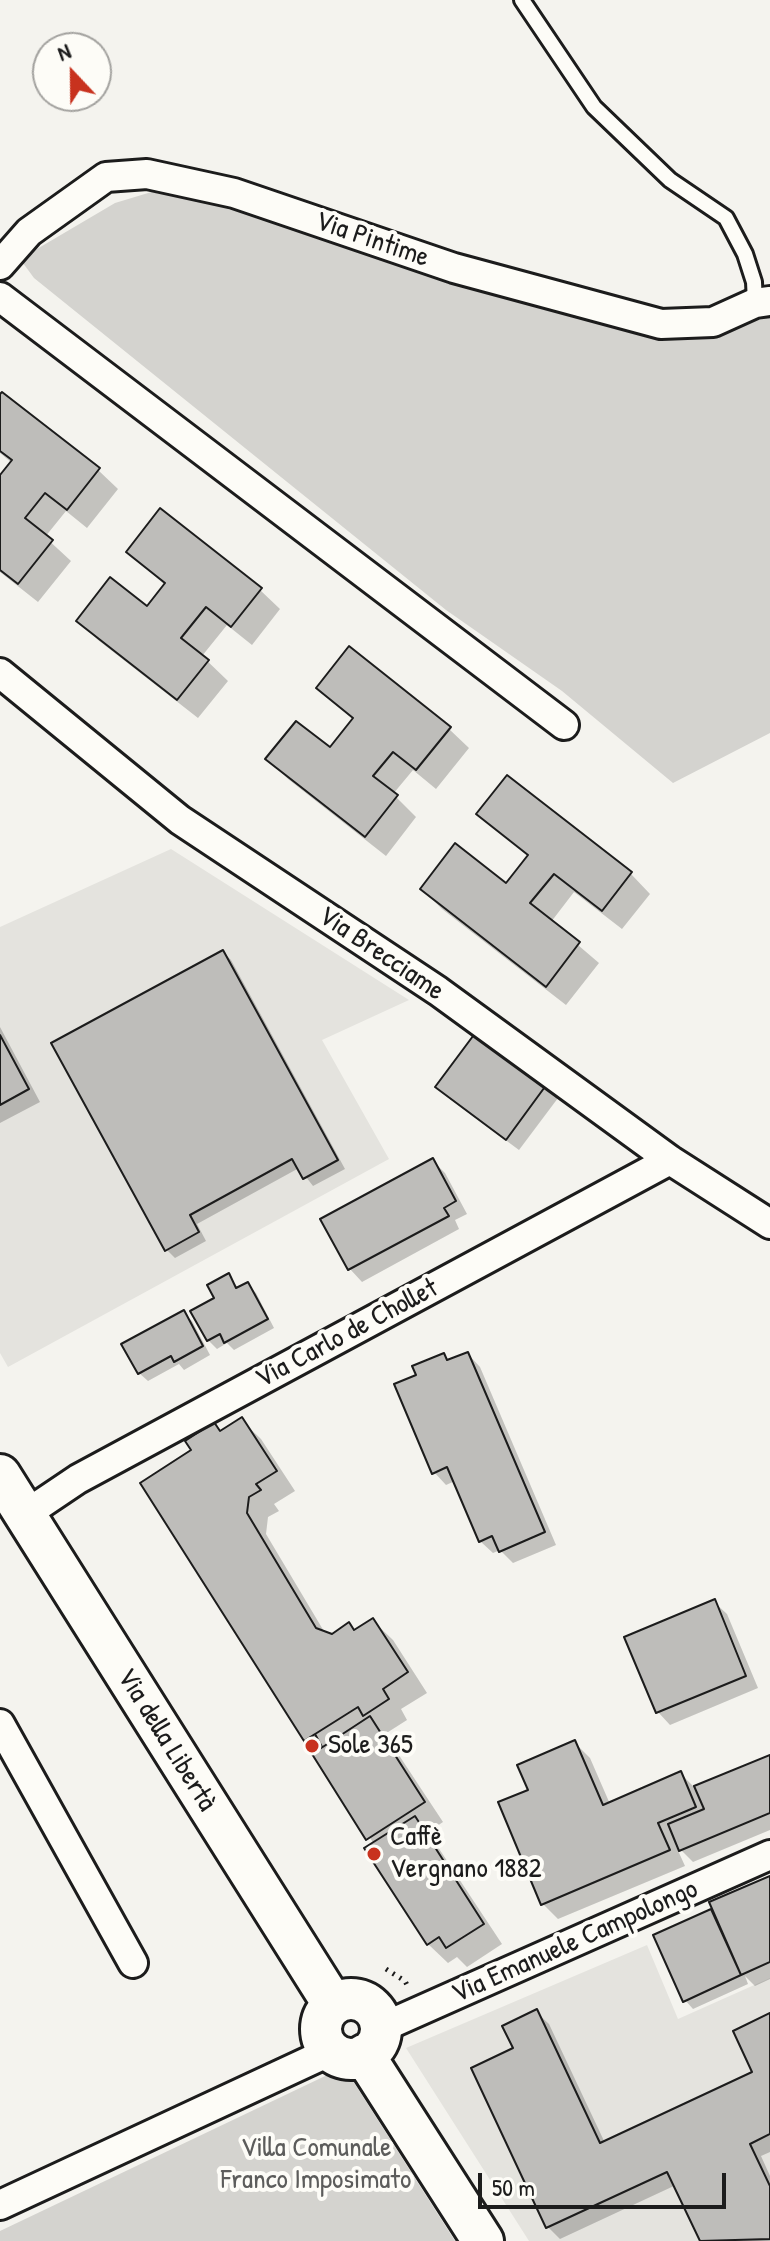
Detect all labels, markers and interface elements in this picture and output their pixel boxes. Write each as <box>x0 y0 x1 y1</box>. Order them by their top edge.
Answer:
north arrow <box>32 32 112 112</box>
text: N <box>53 35 75 68</box>
street label: Via Pintime <box>311 205 433 275</box>
street label: Via Brecciame <box>312 900 450 1008</box>
street label: Via Carlo de Chollet <box>250 1272 444 1396</box>
street label: Via della Libertà <box>109 1663 223 1817</box>
place label: Sole 365 <box>328 1729 413 1763</box>
marker: Sole 365 <box>303 1737 321 1755</box>
place label: Caffè Vergnano 1882 <box>390 1821 542 1887</box>
marker: Caffè Vergnano 1882 <box>365 1845 383 1863</box>
street label: Via Emanuele Campolongo <box>447 1873 703 2011</box>
park label: Villa Comunale Franco Imposimato <box>221 2132 411 2198</box>
scale bar <box>482 2157 730 2207</box>
text: 50 m <box>492 2171 535 2203</box>

